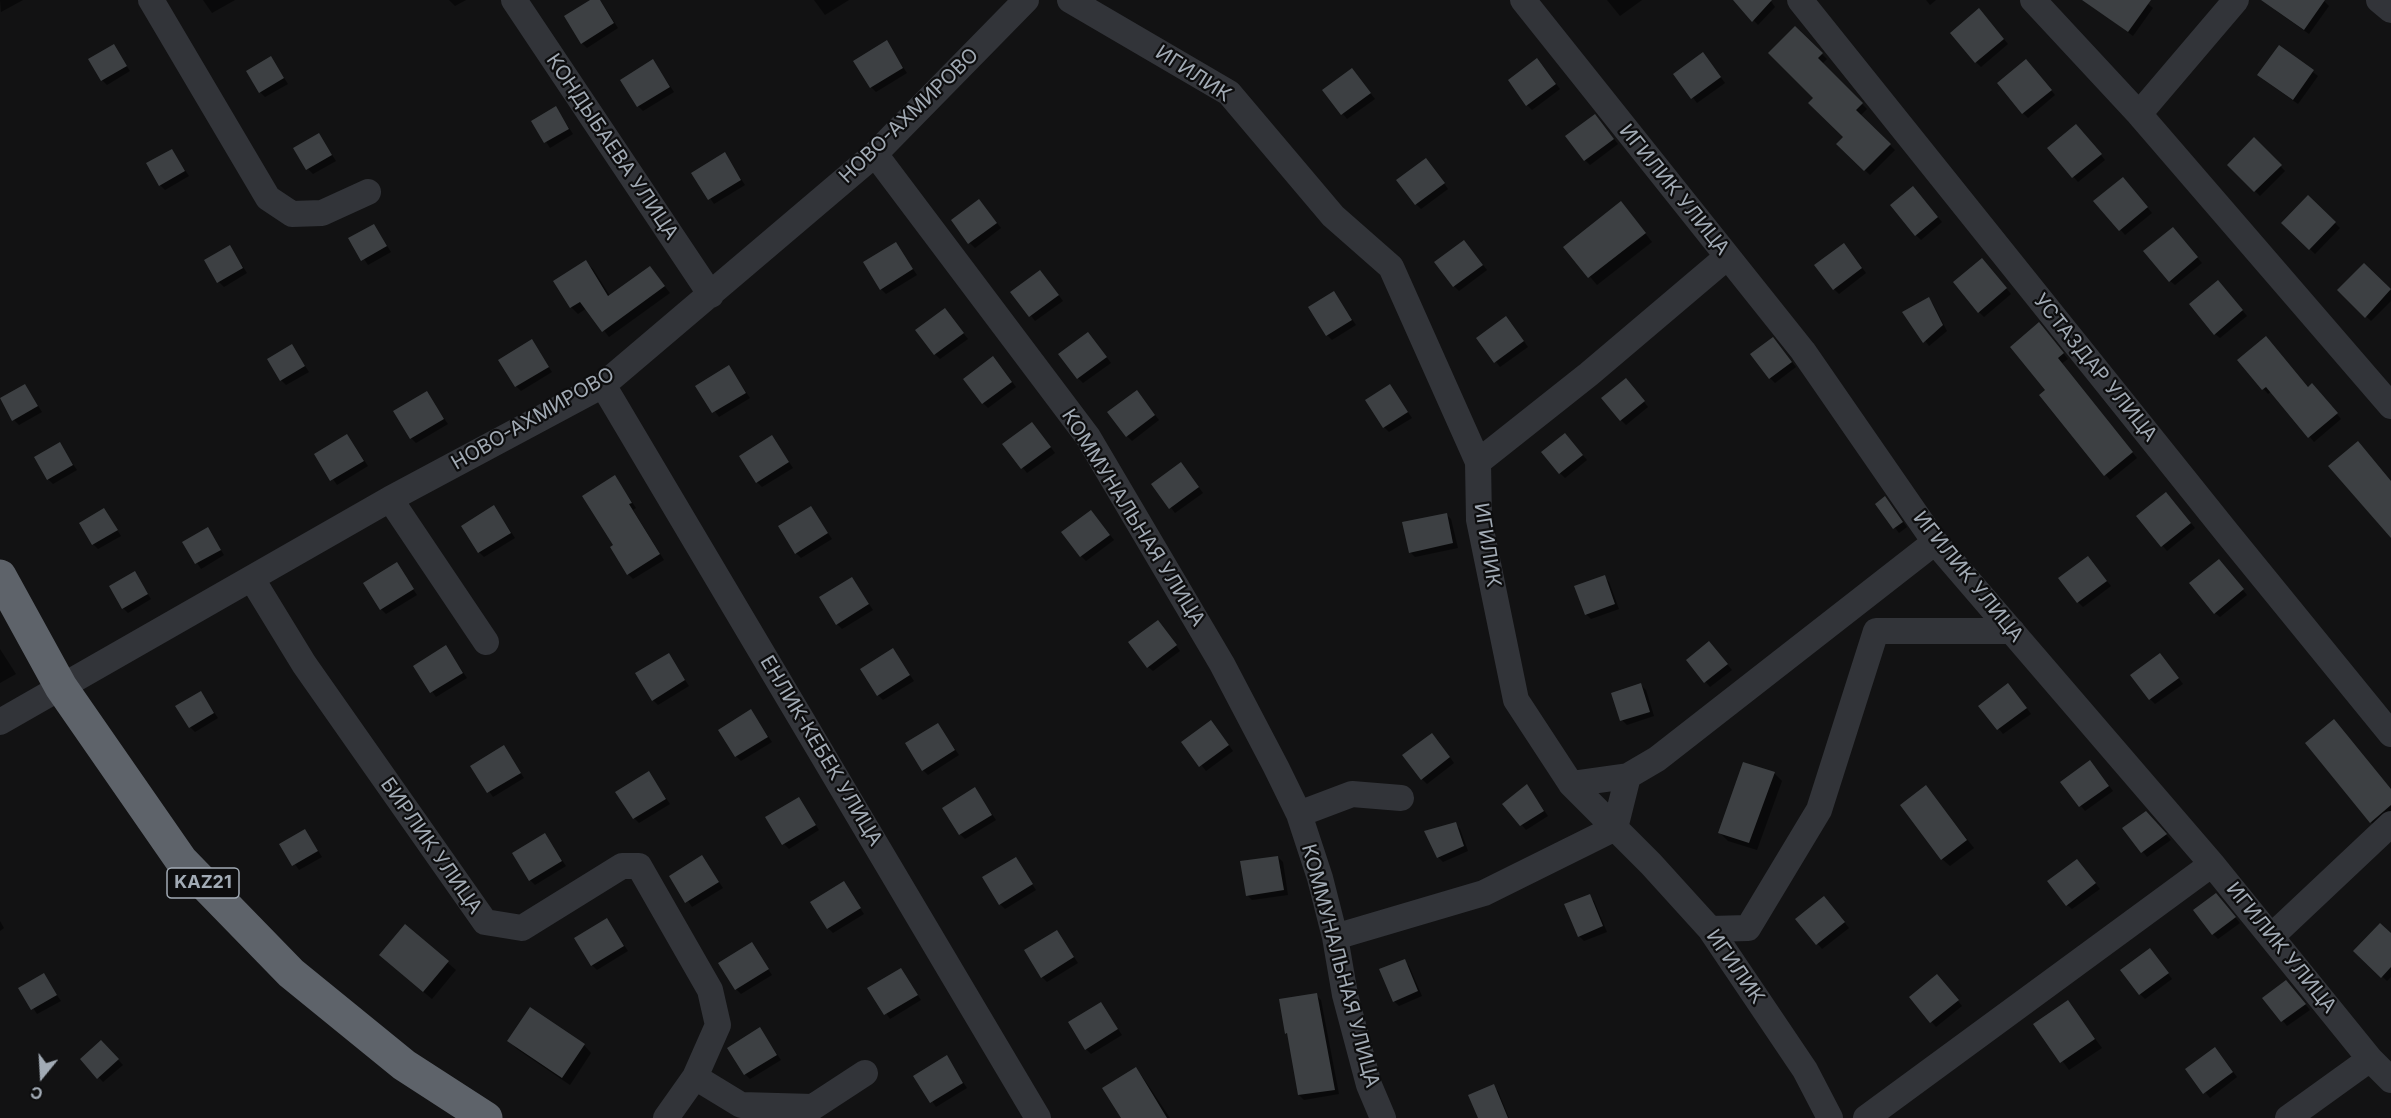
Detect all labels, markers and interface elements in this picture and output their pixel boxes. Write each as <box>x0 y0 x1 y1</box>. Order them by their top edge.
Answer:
street label: ИГИЛИК <box>1151 41 1235 107</box>
street label: НОВО-АХМИРОВО <box>834 43 984 189</box>
street label: КОНДЫБАЕВА УЛИЦА <box>541 50 683 244</box>
street label: ИГИЛИК УЛИЦА <box>1614 120 1734 260</box>
street label: УСТАЗДАР УЛИЦА <box>2028 289 2162 447</box>
street label: НОВО-АХМИРОВО <box>447 363 619 475</box>
street label: КОММУНАЛЬНАЯ УЛИЦА <box>1056 405 1210 631</box>
street label: ИГИЛИК <box>1468 501 1506 589</box>
street label: ИГИЛИК УЛИЦА <box>1908 507 2028 647</box>
street label: ЕНЛИК-КЕБЕК УЛИЦА <box>755 652 887 850</box>
street label: БИРЛИК УЛИЦА <box>375 773 487 919</box>
street label: КОММУНАЛЬНАЯ УЛИЦА <box>1296 842 1384 1090</box>
road number: KAZ21 <box>167 868 239 898</box>
street label: ИГИЛИК УЛИЦА <box>2221 878 2341 1018</box>
street label: ИГИЛИК <box>1701 925 1769 1009</box>
north arrow <box>12 1046 72 1106</box>
text: С <box>28 1082 45 1104</box>

